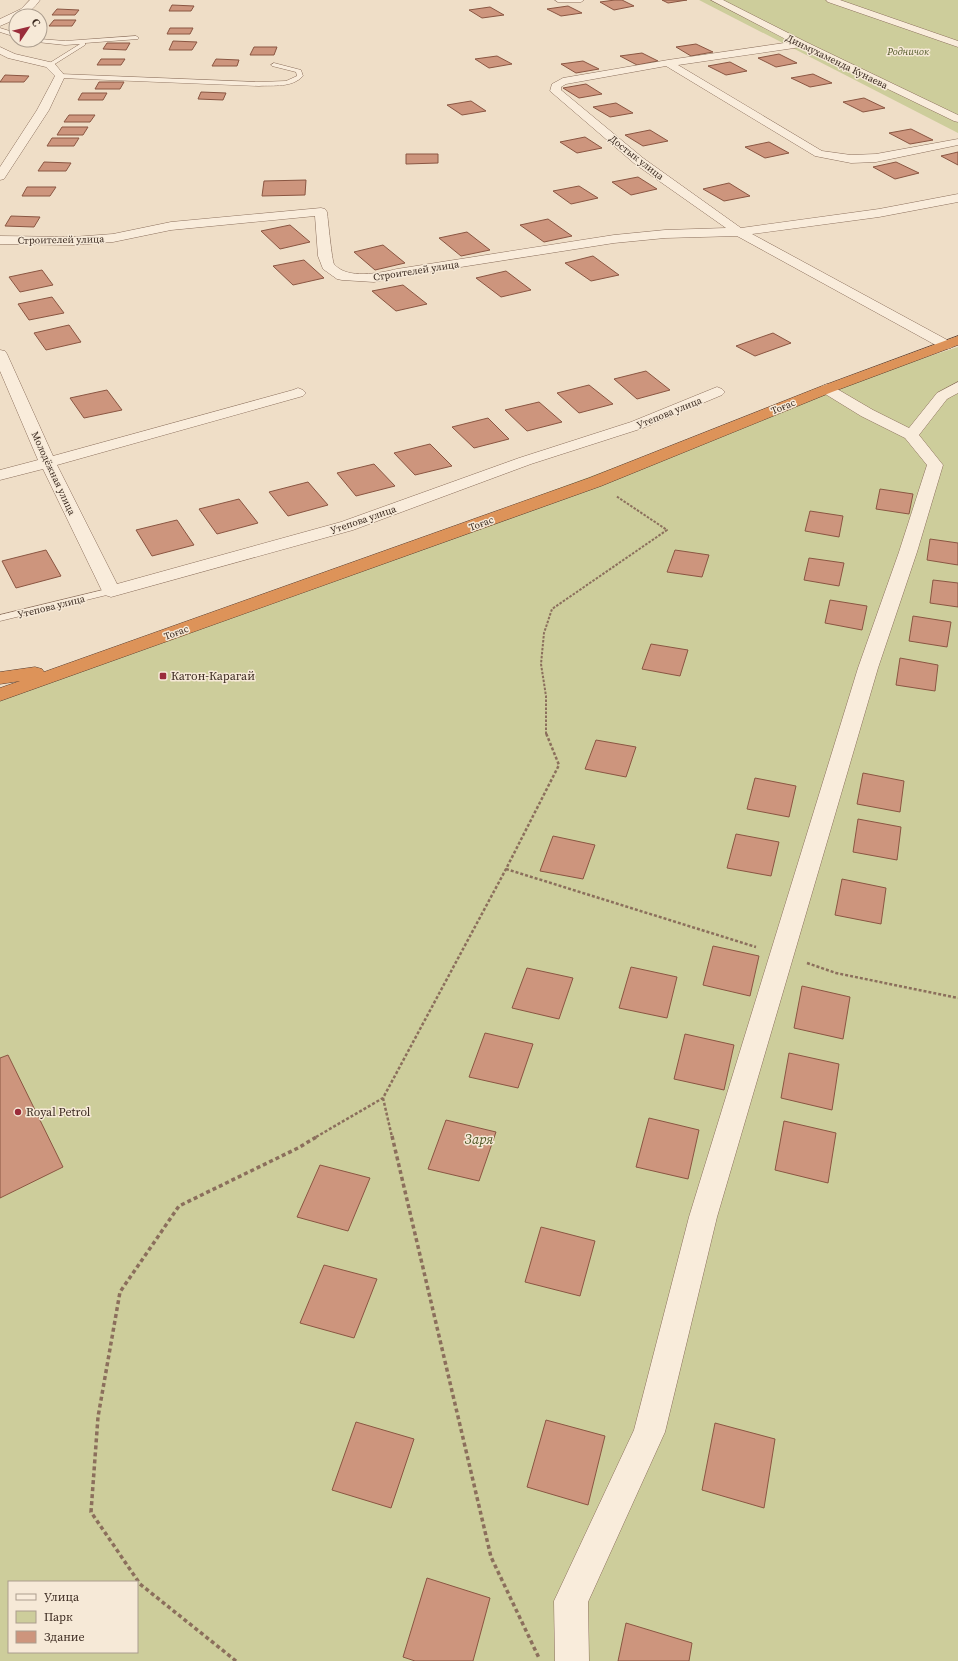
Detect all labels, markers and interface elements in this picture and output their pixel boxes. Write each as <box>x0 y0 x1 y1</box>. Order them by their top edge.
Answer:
north arrow <box>8 8 48 48</box>
text: С <box>28 15 44 30</box>
street label: Динмухаменда Кунаева <box>784 31 891 92</box>
park label: Родничок <box>886 45 929 58</box>
street label: Достык улица <box>607 132 667 183</box>
street label: Строителей улица <box>18 232 105 247</box>
street label: Строителей улица <box>372 257 461 284</box>
street label: Утепова улица <box>635 393 704 431</box>
street label: Тоғас <box>769 396 797 417</box>
street label: Молодёжная улица <box>29 429 79 518</box>
street label: Утепова улица <box>328 502 399 537</box>
street label: Тоғас <box>467 513 495 534</box>
street label: Утепова улица <box>16 592 87 621</box>
street label: Тоғас <box>162 622 190 643</box>
place label: Катон-Карагай <box>171 668 255 684</box>
marker: Катон-Карагай <box>158 671 168 681</box>
place label: Royal Petrol <box>26 1104 91 1120</box>
marker: Royal Petrol <box>13 1107 23 1117</box>
park label: Заря <box>465 1129 493 1149</box>
legend <box>8 1581 138 1653</box>
text: Улица <box>44 1589 80 1605</box>
text: Парк <box>44 1609 73 1625</box>
text: Здание <box>44 1629 85 1645</box>

